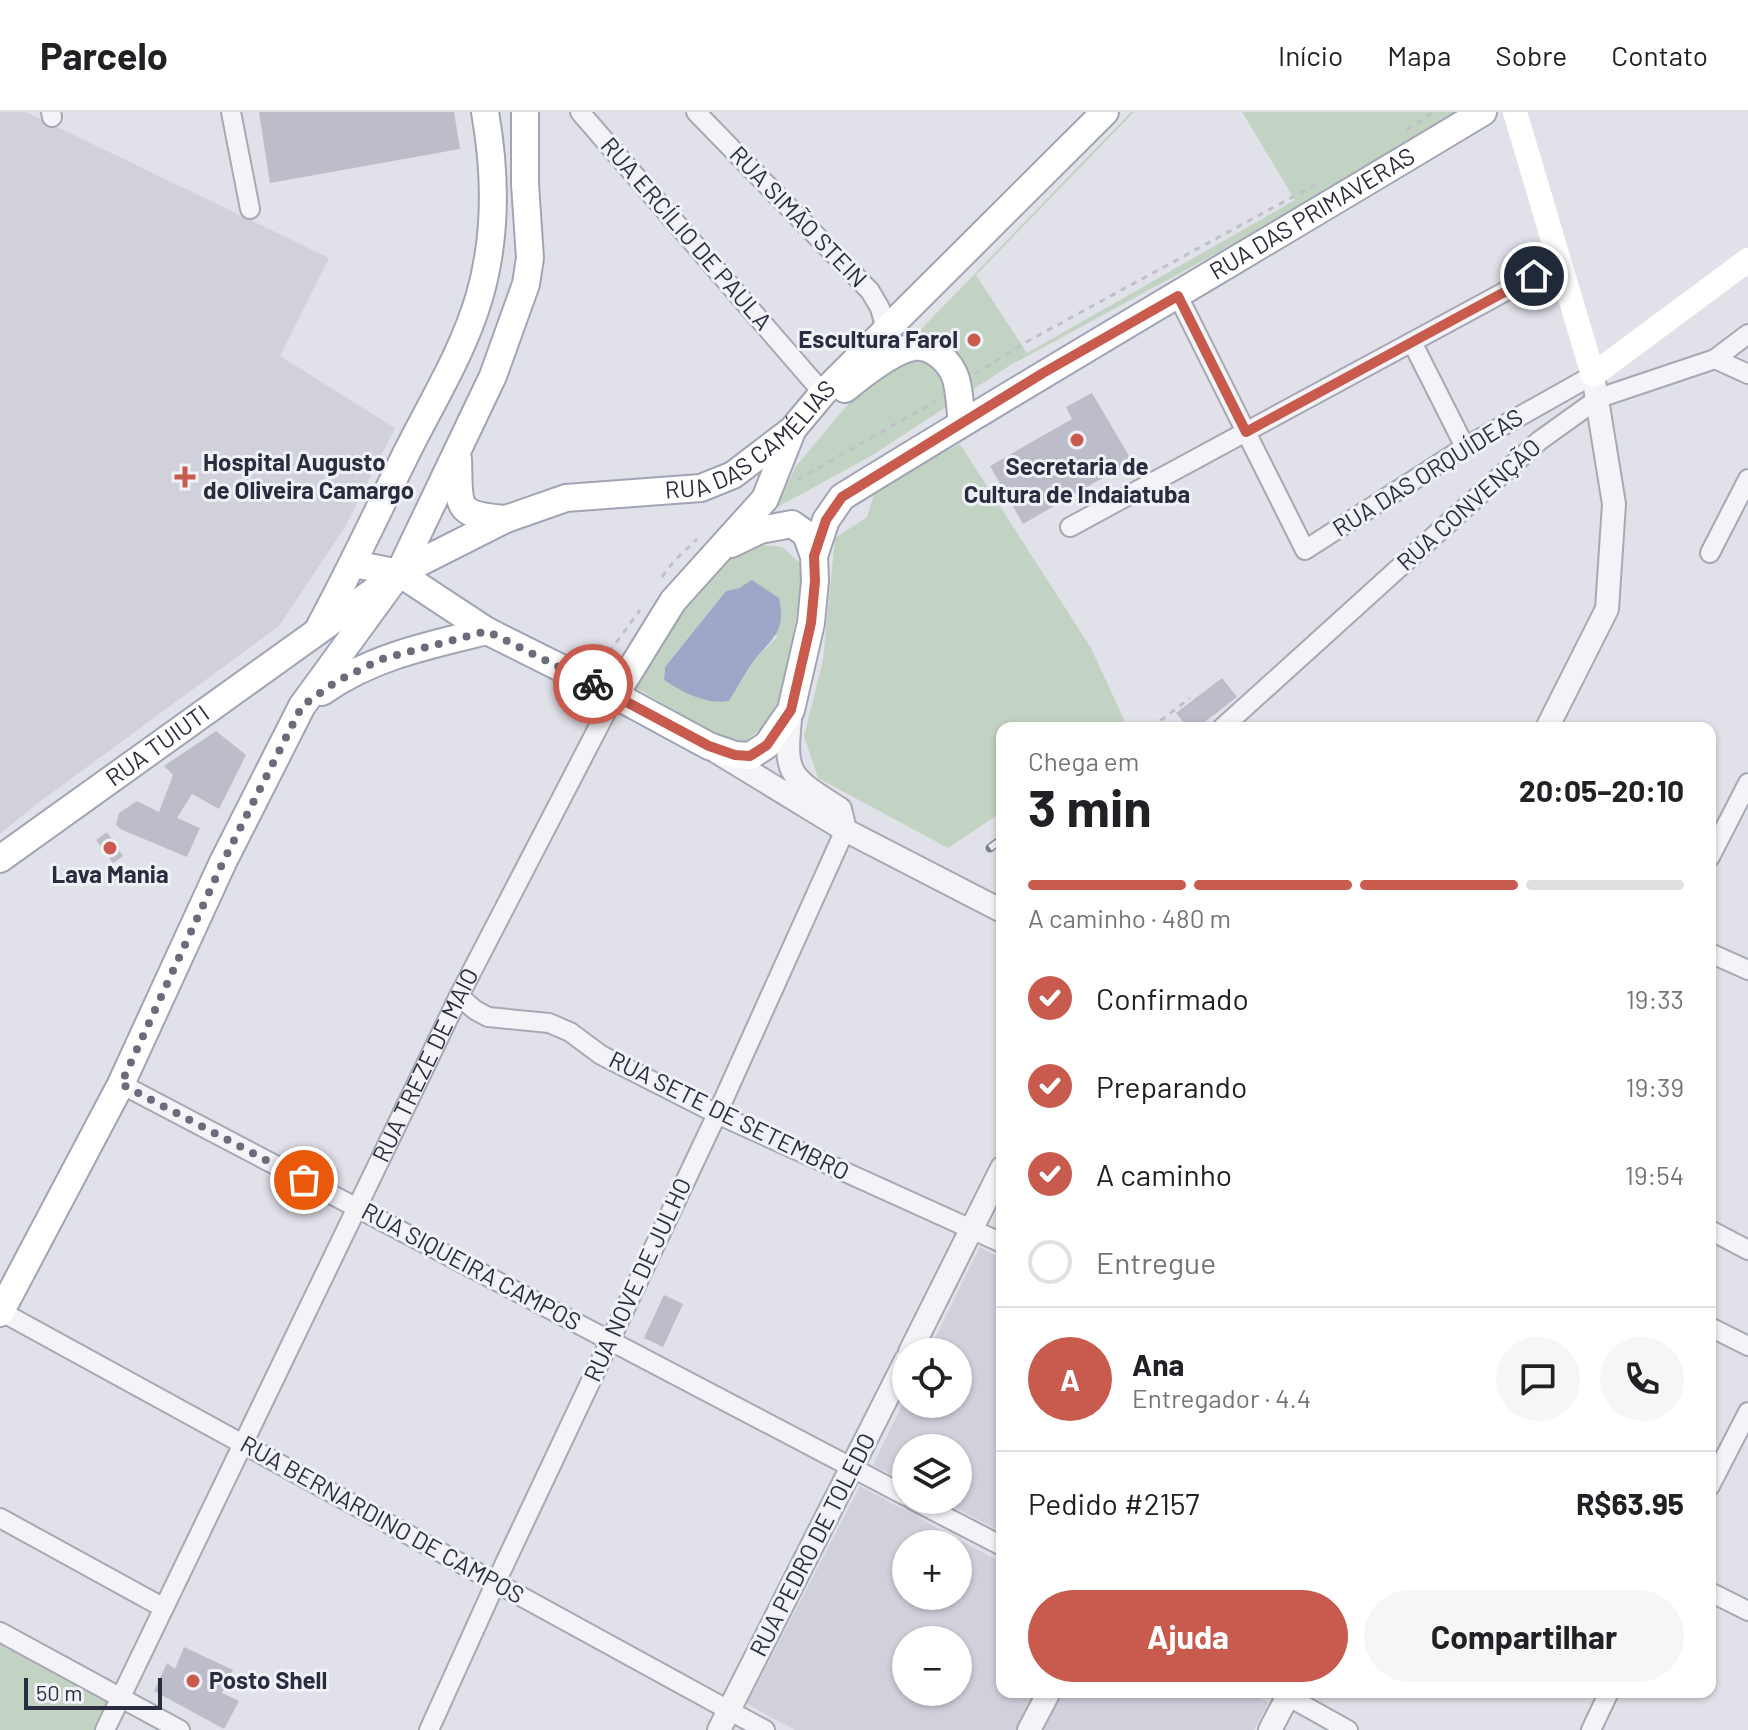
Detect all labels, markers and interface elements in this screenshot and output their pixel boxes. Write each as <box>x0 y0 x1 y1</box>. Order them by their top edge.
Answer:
text: Parcelo <box>40 32 168 78</box>
text: Início <box>1278 38 1343 72</box>
text: Mapa <box>1387 38 1451 72</box>
text: Sobre <box>1495 38 1567 72</box>
text: Contato <box>1611 38 1708 72</box>
street label: RUA ERCÍLIO DE PAULA <box>595 131 779 335</box>
street label: RUA SIMÃO STEIN <box>724 139 874 293</box>
street label: RUA DAS PRIMAVERAS <box>1204 140 1419 285</box>
pin <box>1500 242 1568 310</box>
icon: home <box>1512 254 1556 298</box>
place label: Escultura Farol <box>798 324 958 353</box>
marker: Escultura Farol <box>965 331 983 349</box>
street label: RUA DAS CAMÉLIAS <box>664 373 840 504</box>
street label: RUA DAS ORQUÍDEAS <box>1327 402 1528 542</box>
marker: Secretaria de Cultura de Indaiatuba <box>1068 431 1086 449</box>
street label: RUA CONVENÇÃO <box>1390 432 1546 576</box>
place label: Hospital Augusto de Oliveira Camargo <box>203 447 414 504</box>
place label: Secretaria de Cultura de Indaiatuba <box>964 451 1190 508</box>
marker: Hospital Augusto de Oliveira Camargo <box>174 466 196 488</box>
courier <box>553 644 633 724</box>
icon: bike <box>571 662 615 706</box>
street label: RUA TUIUTI <box>99 698 214 792</box>
text: Chega em <box>1028 745 1139 776</box>
text: 20:05–20:10 <box>1519 772 1684 808</box>
text: 3 min <box>1028 775 1152 837</box>
marker: Lava Mania <box>101 839 119 857</box>
place label: Lava Mania <box>51 859 169 888</box>
text: A caminho · 480 m <box>1028 902 1231 933</box>
street label: RUA TREZE DE MAIO <box>365 963 484 1166</box>
icon: check <box>1028 976 1072 1020</box>
text: Confirmado <box>1096 980 1249 1016</box>
text: 19:33 <box>1626 983 1684 1014</box>
street label: RUA SETE DE SETEMBRO <box>605 1044 854 1185</box>
icon: check <box>1028 1064 1072 1108</box>
text: Preparando <box>1096 1068 1247 1104</box>
text: 19:39 <box>1626 1071 1684 1102</box>
pin <box>270 1146 338 1214</box>
icon: check <box>1028 1152 1072 1196</box>
text: A caminho <box>1096 1156 1232 1192</box>
icon: bag <box>282 1158 326 1202</box>
text: 19:54 <box>1625 1159 1684 1190</box>
street label: RUA NOVE DE JULHO <box>577 1173 697 1386</box>
street label: RUA SIQUEIRA CAMPOS <box>357 1196 586 1336</box>
text: Entregue <box>1096 1244 1216 1280</box>
button: chat <box>1496 1337 1580 1421</box>
button: phone <box>1600 1337 1684 1421</box>
map controls <box>892 1338 972 1706</box>
button: locate <box>892 1338 972 1418</box>
text: Ana <box>1132 1346 1184 1382</box>
text: A <box>1060 1361 1080 1397</box>
text: Entregador · 4.4 <box>1132 1382 1311 1413</box>
street label: RUA PEDRO DE TOLEDO <box>743 1428 881 1661</box>
street label: RUA BERNARDINO DE CAMPOS <box>236 1429 530 1609</box>
button: layers <box>892 1434 972 1514</box>
text: Pedido #2157 <box>1028 1485 1200 1521</box>
text: R$63.95 <box>1576 1485 1684 1521</box>
button: + <box>892 1530 972 1610</box>
button: Ajuda <box>1028 1590 1348 1682</box>
button: Compartilhar <box>1364 1590 1684 1682</box>
button: − <box>892 1626 972 1706</box>
place label: Posto Shell <box>209 1665 327 1694</box>
marker: Posto Shell <box>184 1672 202 1690</box>
scale bar <box>24 1674 162 1710</box>
text: 50 m <box>36 1679 82 1705</box>

